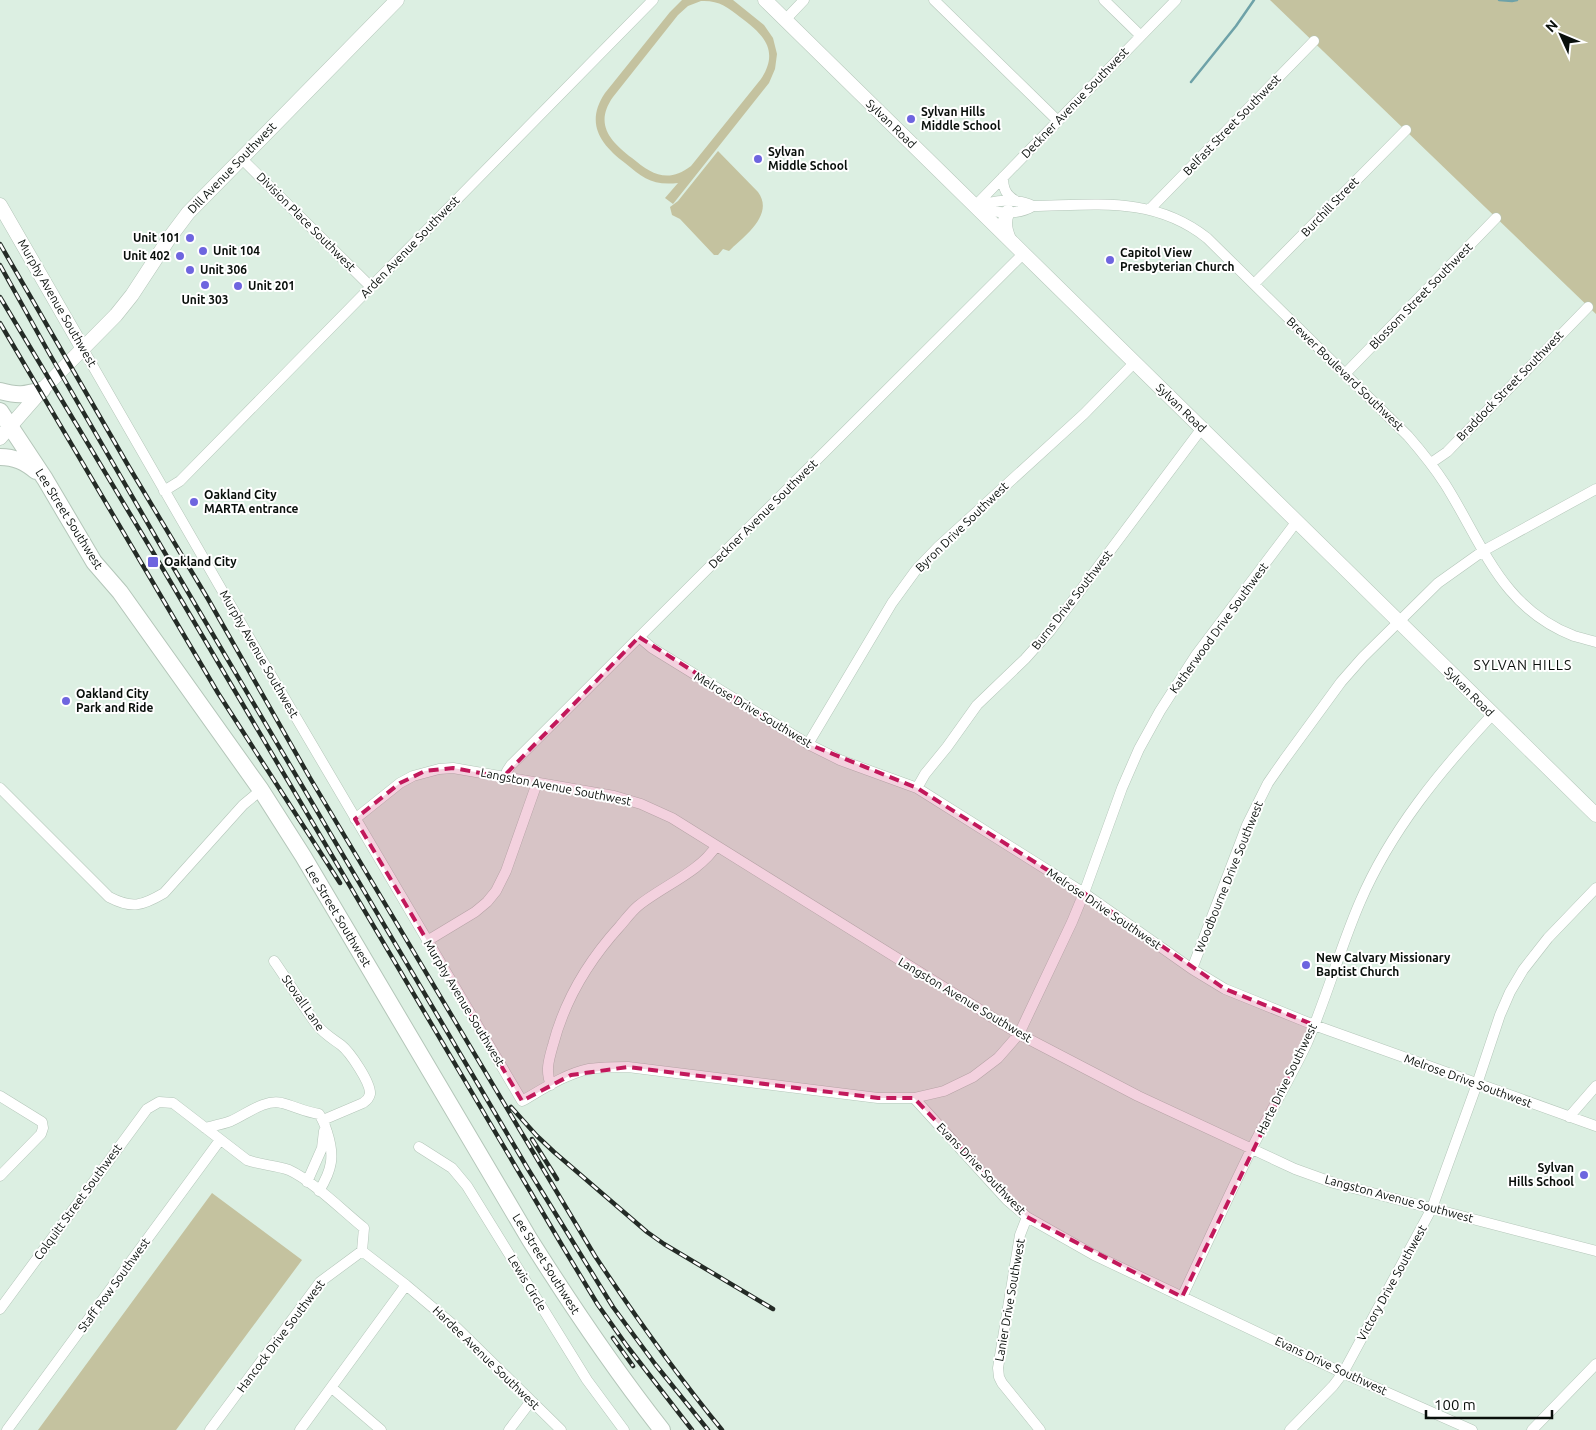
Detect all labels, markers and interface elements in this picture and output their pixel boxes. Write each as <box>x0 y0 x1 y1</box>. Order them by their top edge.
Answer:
north arrow <box>1536 10 1586 60</box>
text: N <box>1542 17 1561 35</box>
street label: Deckner Avenue Southwest <box>1018 45 1131 160</box>
street label: Belfast Street Southwest <box>1180 72 1283 178</box>
street label: Sylvan Road <box>864 97 919 151</box>
place label: Sylvan Hills Middle School <box>921 105 1001 132</box>
marker: Sylvan Hills Middle School <box>905 113 917 125</box>
street label: Dill Avenue Southwest <box>185 119 279 216</box>
place label: Sylvan Middle School <box>768 145 848 172</box>
marker: Sylvan Middle School <box>752 153 764 165</box>
street label: Division Place Southwest <box>254 170 358 274</box>
street label: Burchill Street <box>1298 174 1361 239</box>
street label: Arden Avenue Southwest <box>358 193 462 300</box>
place label: Unit 101 <box>133 231 180 244</box>
marker: Unit 101 <box>184 232 196 244</box>
street label: Murphy Avenue Southwest <box>16 237 99 369</box>
street label: Blossom Street Southwest <box>1367 240 1475 351</box>
place label: Unit 104 <box>213 244 260 257</box>
marker: Unit 104 <box>197 245 209 257</box>
place label: Capitol View Presbyterian Church <box>1120 246 1234 273</box>
place label: Unit 402 <box>123 249 170 262</box>
marker: Unit 402 <box>174 250 186 262</box>
marker: Capitol View Presbyterian Church <box>1104 254 1116 266</box>
place label: Unit 306 <box>200 263 247 276</box>
marker: Unit 306 <box>184 264 196 276</box>
marker: Unit 303 <box>199 279 211 291</box>
place label: Unit 201 <box>248 279 295 292</box>
marker: Unit 201 <box>232 280 244 292</box>
place label: Unit 303 <box>181 293 229 306</box>
street label: Brewer Boulevard Southwest <box>1284 314 1407 433</box>
street label: Braddock Street Southwest <box>1454 328 1566 443</box>
street label: Sylvan Road <box>1154 381 1209 435</box>
street label: Deckner Avenue Southwest <box>706 456 820 571</box>
street label: Lee Street Southwest <box>33 466 106 572</box>
street label: Byron Drive Southwest <box>913 479 1011 574</box>
place label: Oakland City MARTA entrance <box>204 488 299 515</box>
marker: Oakland City MARTA entrance <box>188 496 200 508</box>
street label: Burns Drive Southwest <box>1029 547 1115 652</box>
marker: Oakland City <box>146 555 160 569</box>
place label: Oakland City <box>164 555 237 568</box>
street label: Katherwood Drive Southwest <box>1167 560 1271 696</box>
street label: Murphy Avenue Southwest <box>218 588 301 720</box>
district label: SYLVAN HILLS <box>1474 657 1572 673</box>
street label: Sylvan Road <box>1442 664 1497 719</box>
street label: Melrose Drive Southwest <box>692 669 815 750</box>
place label: Oakland City Park and Ride <box>76 687 153 714</box>
marker: Oakland City Park and Ride <box>60 695 72 707</box>
street label: Langston Avenue Southwest <box>480 766 633 808</box>
street label: Woodbourne Drive Southwest <box>1192 799 1265 955</box>
street label: Lee Street Southwest <box>303 863 374 969</box>
street label: Melrose Drive Southwest <box>1045 865 1164 952</box>
street label: Murphy Avenue Southwest <box>422 937 507 1068</box>
place label: New Calvary Missionary Baptist Church <box>1316 951 1451 978</box>
street label: Langston Avenue Southwest <box>896 955 1035 1045</box>
marker: New Calvary Missionary Baptist Church <box>1300 959 1312 971</box>
street label: Stovall Lane <box>280 972 327 1033</box>
street label: Harte Drive Southwest <box>1254 1021 1319 1136</box>
street label: Melrose Drive Southwest <box>1403 1051 1534 1110</box>
street label: Evans Drive Southwest <box>934 1120 1029 1217</box>
street label: Colquitt Street Southwest <box>31 1141 124 1262</box>
place label: Sylvan Hills School <box>1508 1161 1574 1188</box>
marker: Sylvan Hills School <box>1578 1169 1590 1181</box>
street label: Langston Avenue Southwest <box>1323 1172 1475 1225</box>
street label: Lee Street Southwest <box>510 1211 583 1317</box>
street label: Victory Drive Southwest <box>1354 1222 1429 1343</box>
street label: Staff Row Southwest <box>75 1235 152 1334</box>
street label: Lanier Drive Southwest <box>992 1237 1027 1362</box>
street label: Lewis Circle <box>506 1252 549 1313</box>
street label: Hancock Drive Southwest <box>234 1277 327 1394</box>
street label: Hardee Avenue Southwest <box>430 1303 542 1412</box>
street label: Evans Drive Southwest <box>1273 1334 1390 1397</box>
scale bar <box>1426 1388 1552 1420</box>
text: 100 m <box>1434 1396 1476 1413</box>

